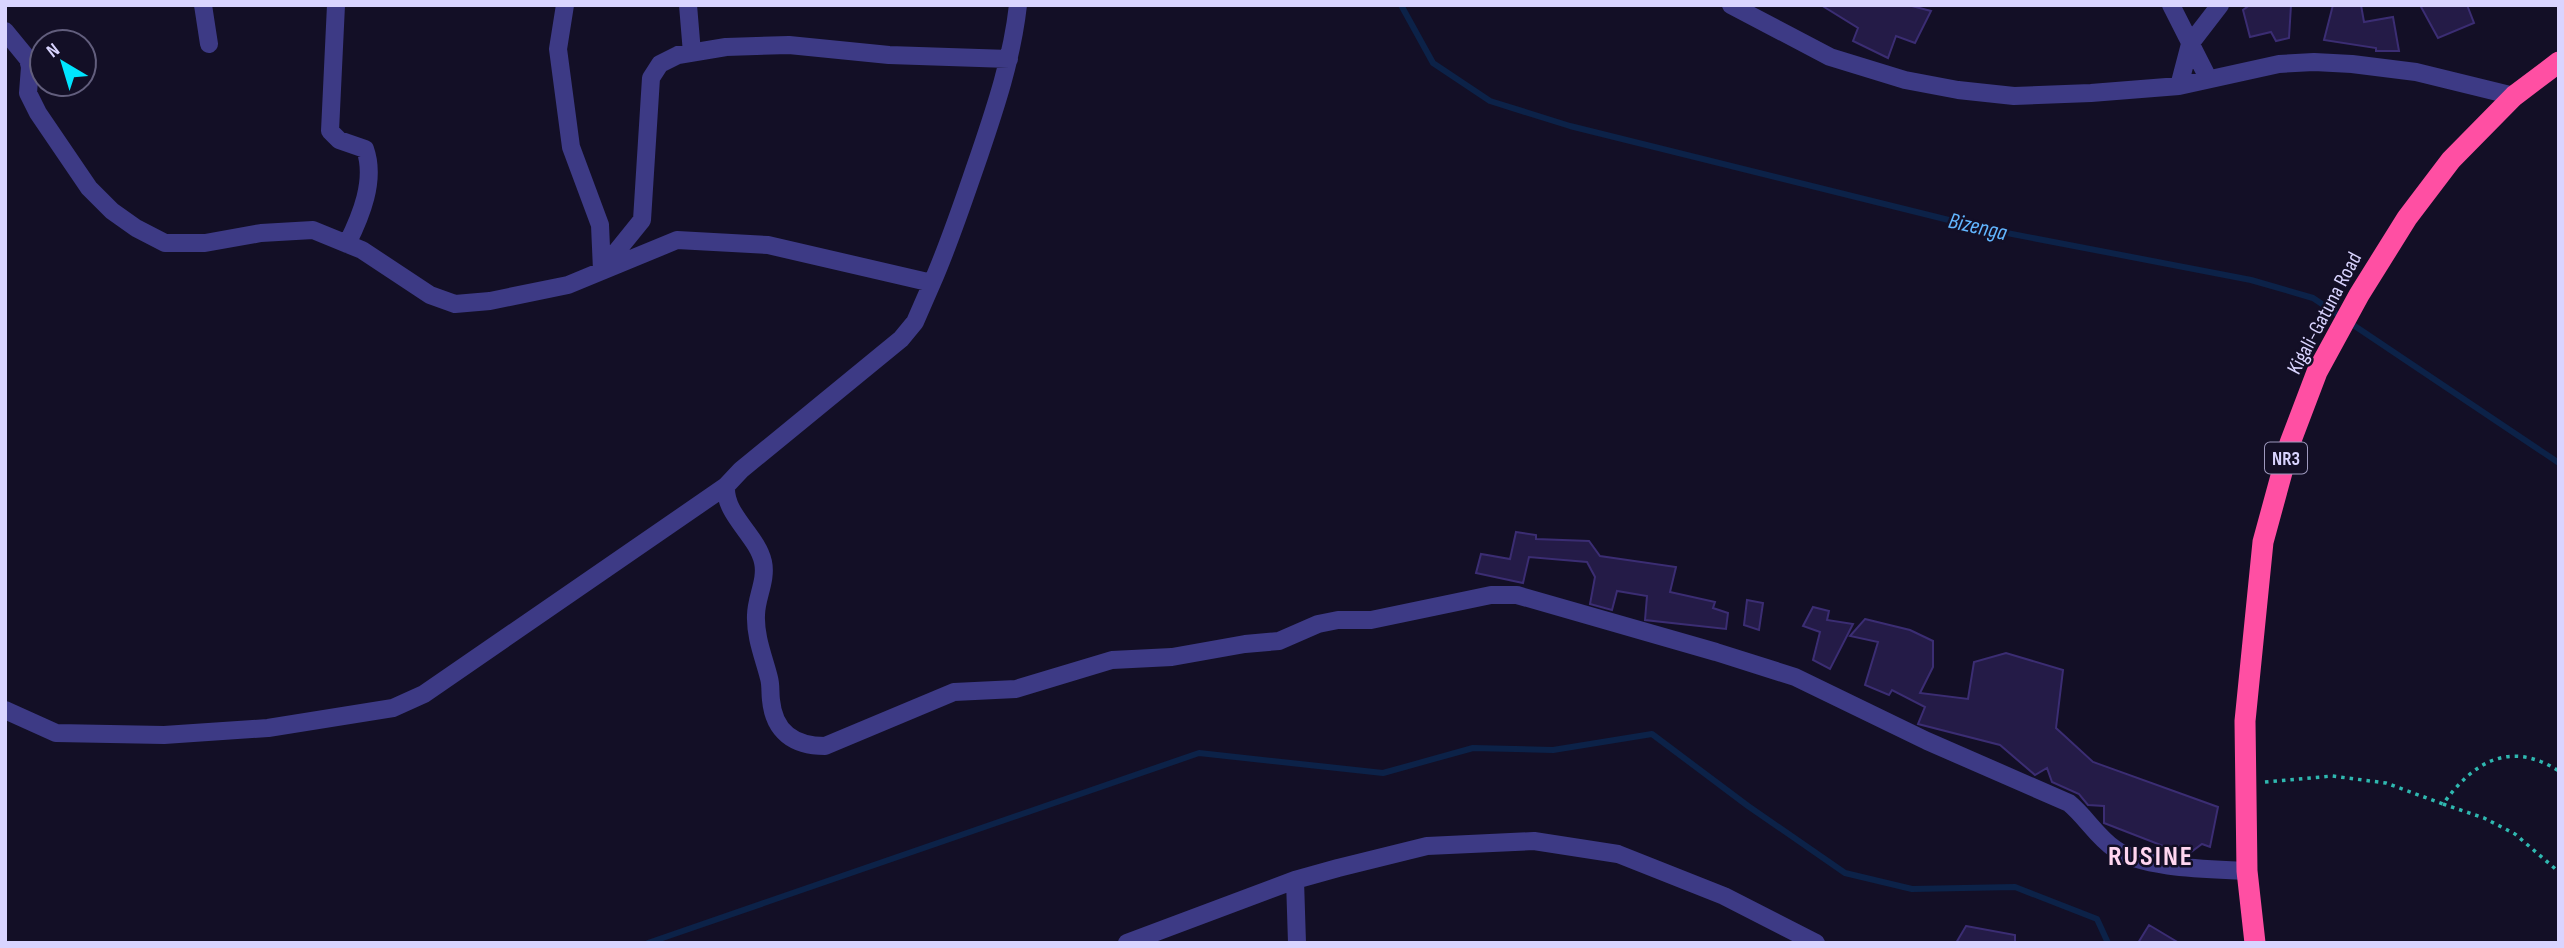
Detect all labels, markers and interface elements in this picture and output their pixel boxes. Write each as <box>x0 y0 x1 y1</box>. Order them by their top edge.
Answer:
north arrow <box>28 28 98 98</box>
text: N <box>42 39 65 63</box>
water label: Bizenga <box>1946 207 2010 247</box>
street label: Kigali-Gatuna Road <box>2282 248 2367 379</box>
road number: NR3 <box>2265 442 2307 474</box>
district label: RUSINE <box>2108 840 2194 873</box>

